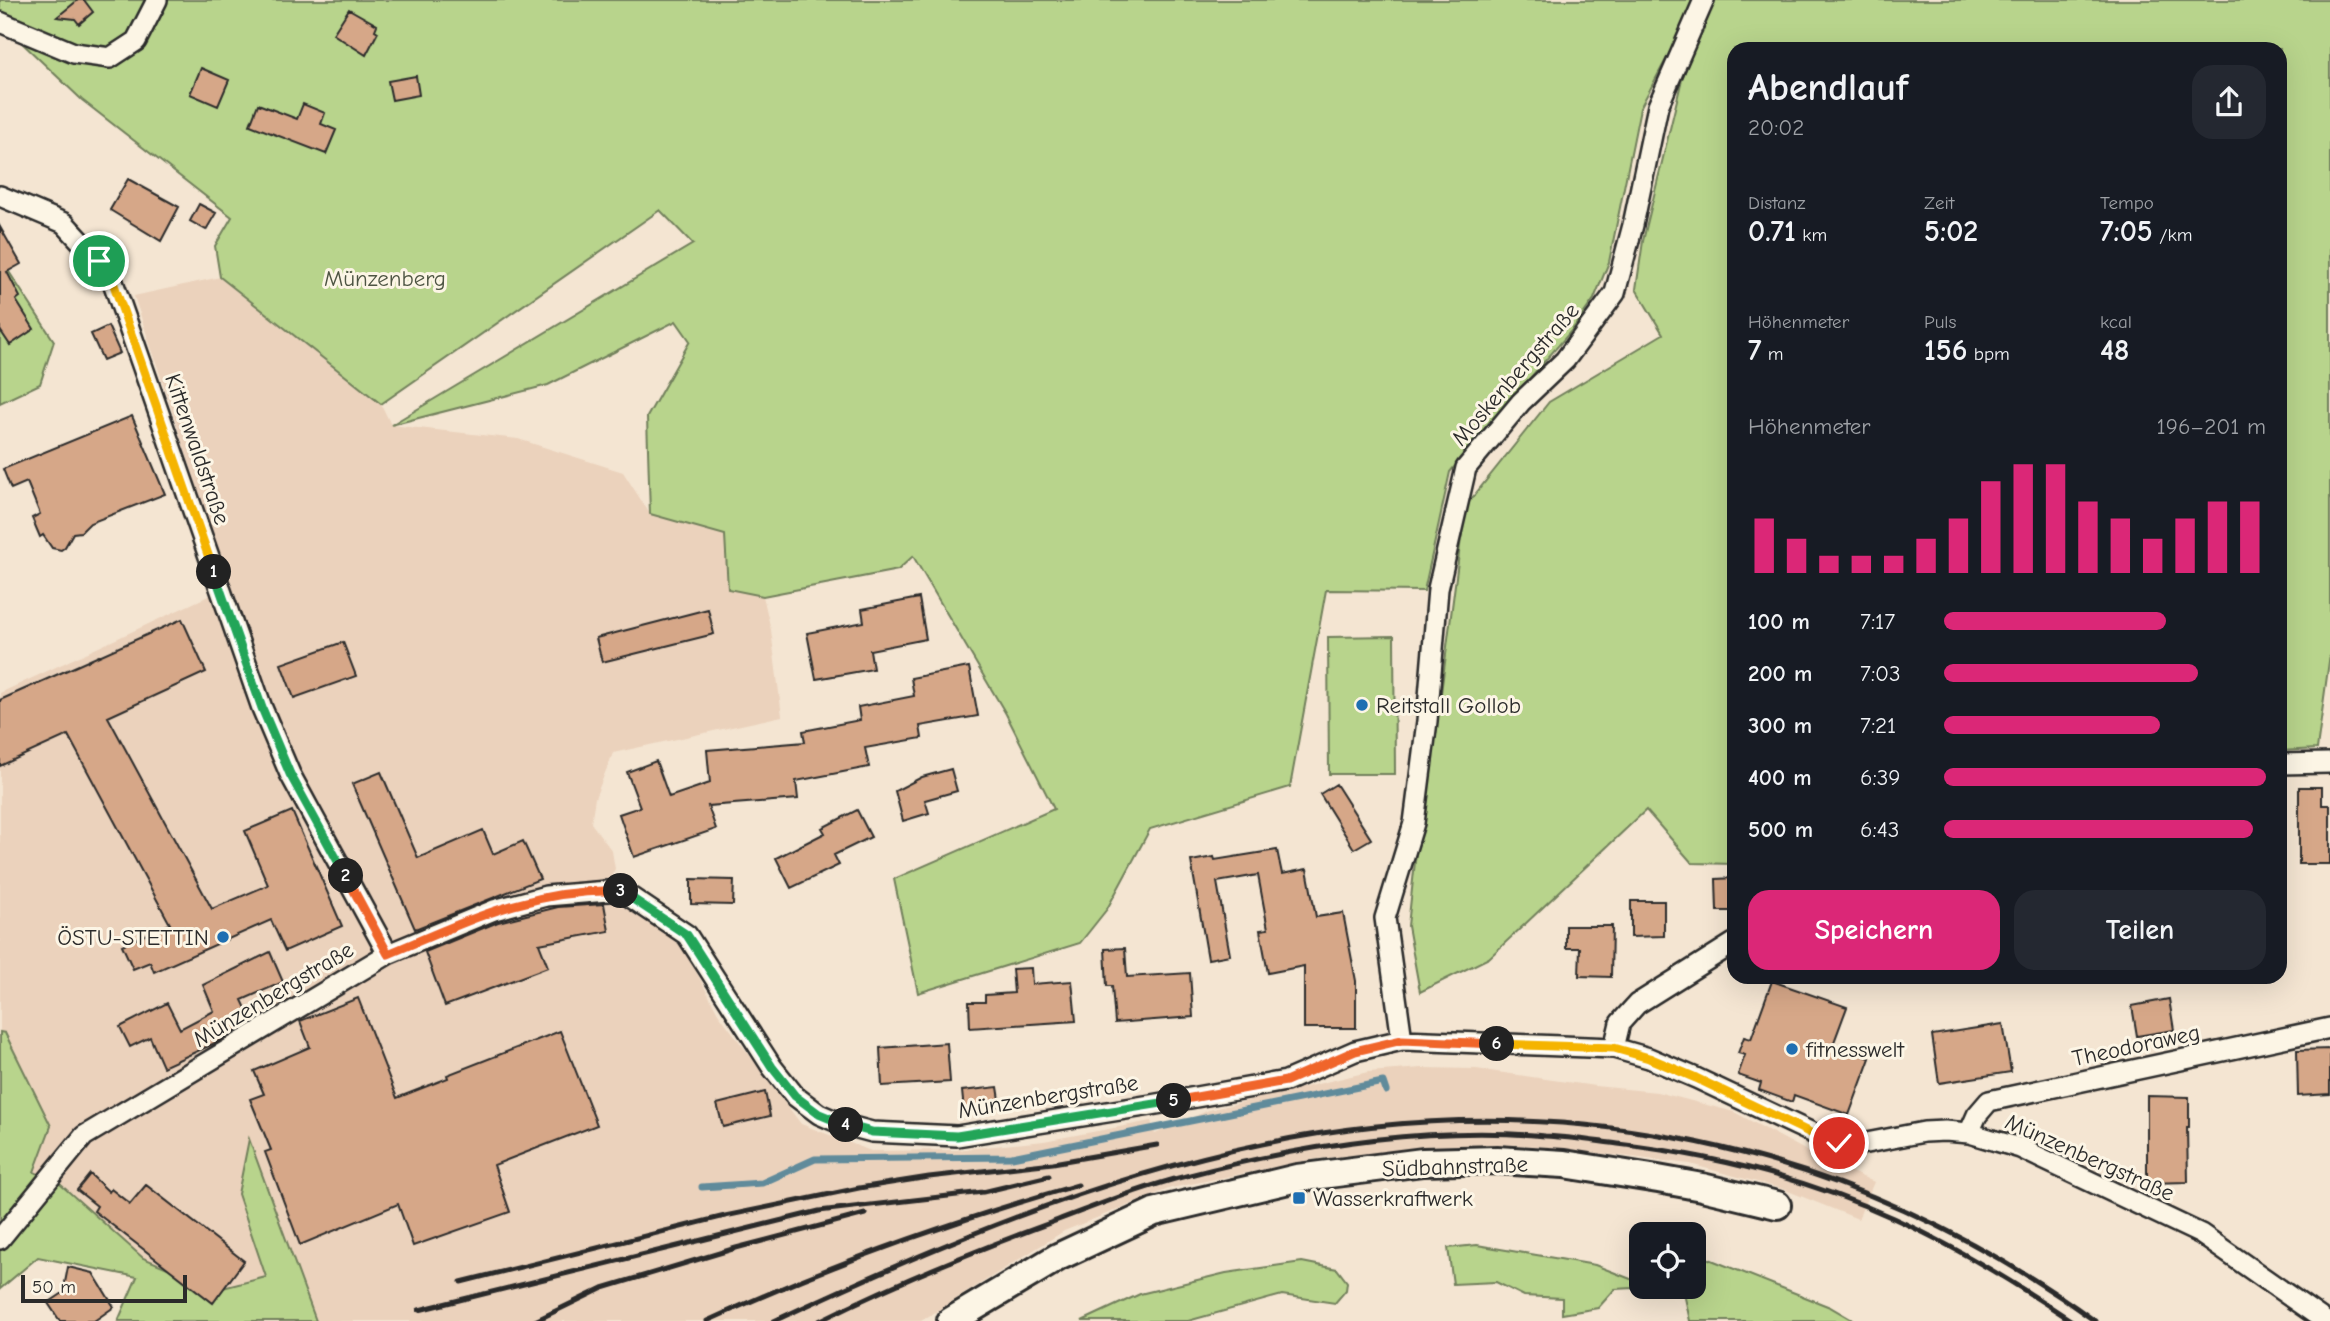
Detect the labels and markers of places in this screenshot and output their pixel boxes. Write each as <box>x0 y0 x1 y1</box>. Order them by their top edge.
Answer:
pin <box>69 231 129 291</box>
pin: 1 <box>196 554 232 590</box>
place label: Reitstall Gollob <box>1376 692 1521 719</box>
marker: Reitstall Gollob <box>1354 697 1370 713</box>
pin: 2 <box>328 858 364 894</box>
pin: 3 <box>604 874 638 908</box>
place label: ÖSTU-STETTIN <box>57 924 209 951</box>
marker: ÖSTU-STETTIN <box>215 929 231 945</box>
pin: 6 <box>1480 1026 1514 1062</box>
place label: fitnesswelt <box>1805 1036 1905 1063</box>
marker: fitnesswelt <box>1784 1041 1800 1057</box>
pin: 5 <box>1156 1084 1192 1118</box>
pin: 4 <box>828 1108 864 1142</box>
pin <box>1809 1113 1869 1173</box>
place label: Wasserkraftwerk <box>1313 1185 1473 1212</box>
marker: Wasserkraftwerk <box>1291 1190 1307 1206</box>

